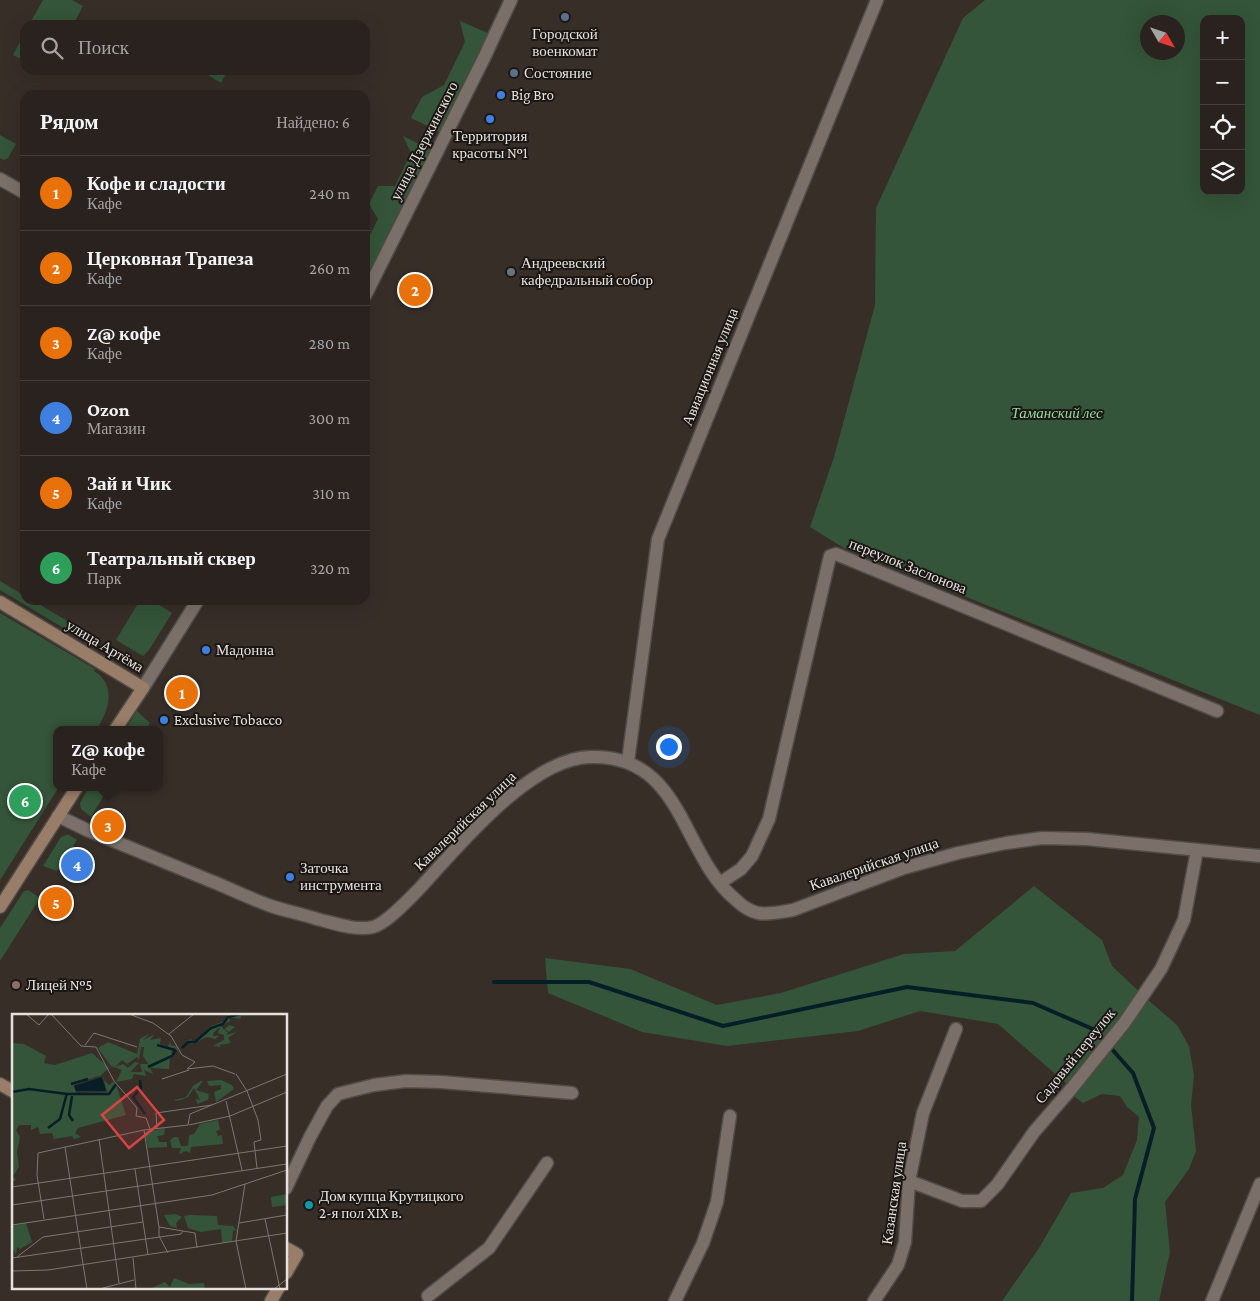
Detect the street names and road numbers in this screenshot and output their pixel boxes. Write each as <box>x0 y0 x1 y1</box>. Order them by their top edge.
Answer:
street label: улица Дзержинского <box>387 79 461 203</box>
street label: Авиационная улица <box>679 305 741 428</box>
street label: переулок Заслонова <box>847 535 969 597</box>
street label: улица Артёма <box>63 617 147 676</box>
street label: Кавалерийская улица <box>411 768 519 874</box>
street label: Кавалерийская улица <box>808 834 941 894</box>
street label: Садовый переулок <box>1032 1005 1119 1107</box>
street label: Казанская улица <box>879 1140 909 1246</box>

